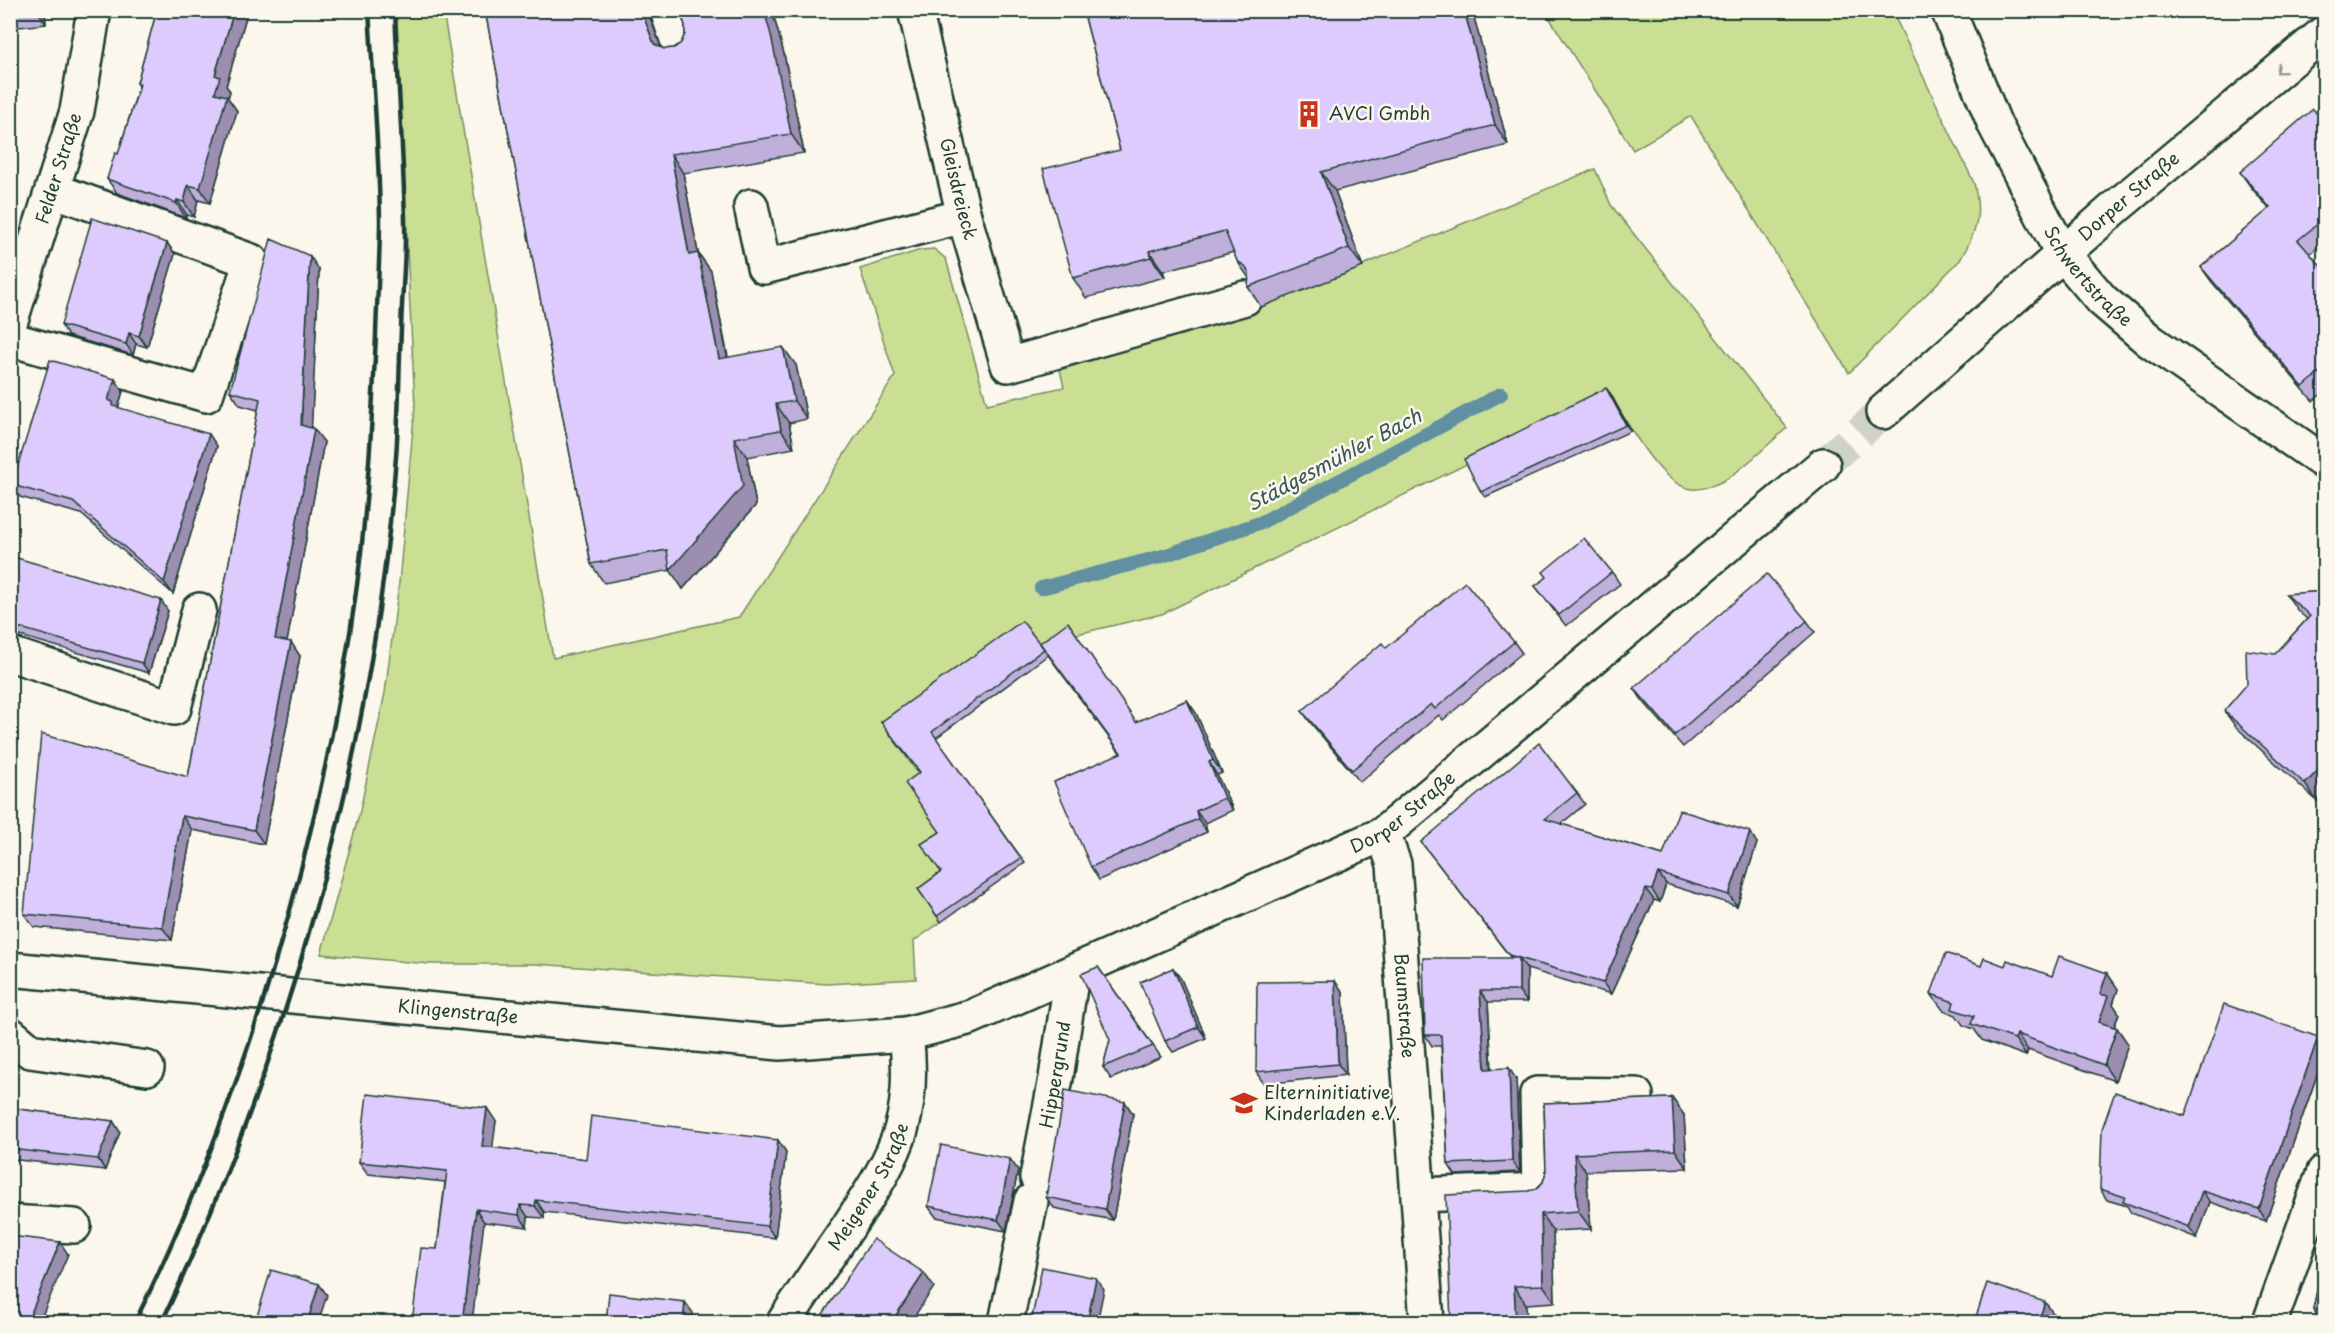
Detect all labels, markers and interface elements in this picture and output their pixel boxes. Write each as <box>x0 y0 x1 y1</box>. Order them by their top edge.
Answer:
one-way arrow <box>2275 63 2286 74</box>
building icon: AVCI Gmbh <box>1294 99 1324 129</box>
place label: AVCI Gmbh <box>1329 99 1430 126</box>
street label: Felder Straße <box>27 109 88 227</box>
street label: Gleisdreieck <box>934 135 985 243</box>
street label: Dorper Straße <box>2072 145 2185 246</box>
street label: Schwertstraße <box>2038 221 2139 332</box>
water label: Städgesmühler Bach <box>1241 400 1427 518</box>
street label: Dorper Straße <box>1345 764 1460 859</box>
street label: Baumstraße <box>1388 952 1423 1059</box>
street label: Klingenstraße <box>397 991 519 1030</box>
street label: Hippergrund <box>1032 1019 1077 1130</box>
place label: Elterninitiative Kinderladen e.V. <box>1264 1078 1401 1126</box>
school or university icon: Elterninitiative Kinderladen e.V. <box>1229 1088 1259 1118</box>
street label: Meigener Straße <box>821 1120 914 1255</box>

